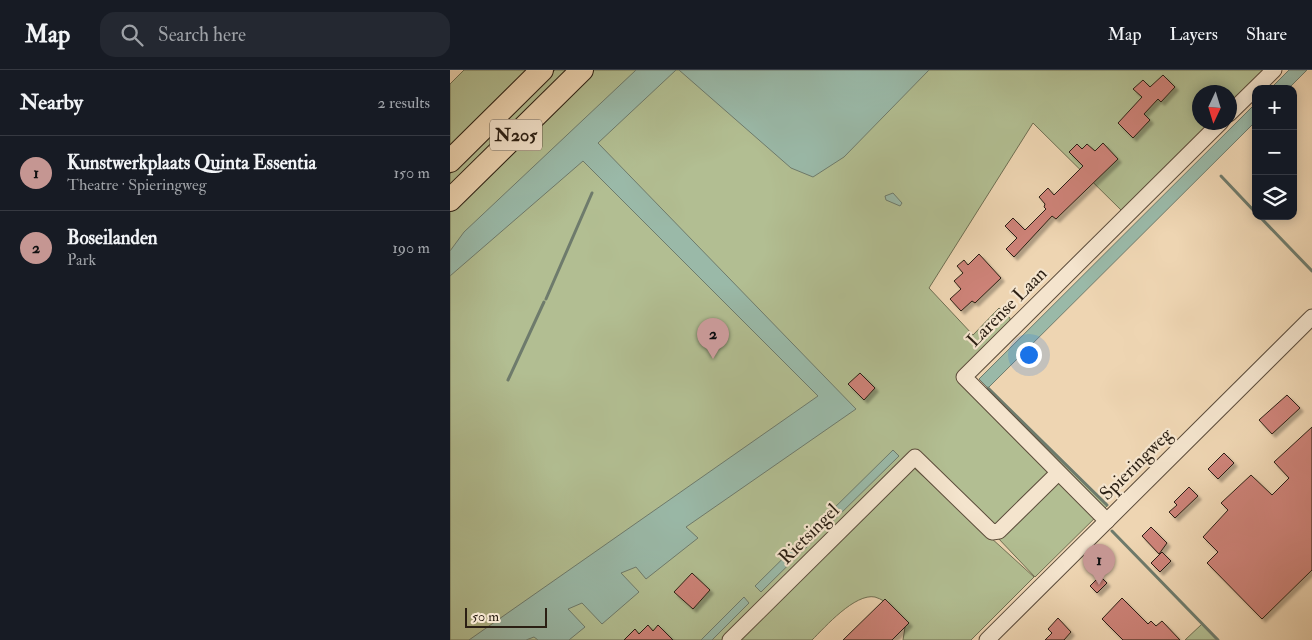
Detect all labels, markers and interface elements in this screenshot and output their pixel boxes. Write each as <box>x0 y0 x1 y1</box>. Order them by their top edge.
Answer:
search box <box>100 12 450 57</box>
text: Map <box>25 19 70 50</box>
icon: search <box>118 21 146 49</box>
text: Search here <box>158 23 246 47</box>
text: Map <box>1108 23 1142 46</box>
text: Layers <box>1170 23 1218 46</box>
text: Share <box>1246 23 1287 46</box>
north arrow <box>1192 85 1237 130</box>
map controls <box>1252 85 1297 220</box>
button: + <box>1252 85 1297 130</box>
text: Nearby <box>20 89 83 116</box>
text: 2 results <box>377 93 430 113</box>
road number: N205 <box>490 120 542 150</box>
button: − <box>1252 130 1297 175</box>
text: Kunstwerkplaats Quinta Essentia <box>67 151 316 175</box>
text: 1 <box>33 163 39 183</box>
text: 150 m <box>393 163 430 183</box>
text: Theatre · Spieringweg <box>67 175 207 195</box>
button: layers <box>1252 175 1297 220</box>
text: Boseilanden <box>67 226 158 250</box>
text: 2 <box>32 238 40 258</box>
text: 190 m <box>392 238 430 258</box>
text: Park <box>67 250 96 270</box>
street label: Larense Laan <box>962 262 1052 352</box>
pin: 2 <box>697 318 729 359</box>
your location <box>1016 342 1042 368</box>
street label: Spieringweg <box>1095 422 1179 506</box>
street label: Rietsingel <box>774 498 845 569</box>
pin: 1 <box>1083 544 1115 585</box>
scale bar <box>465 605 548 628</box>
text: 50 m <box>472 608 499 625</box>

